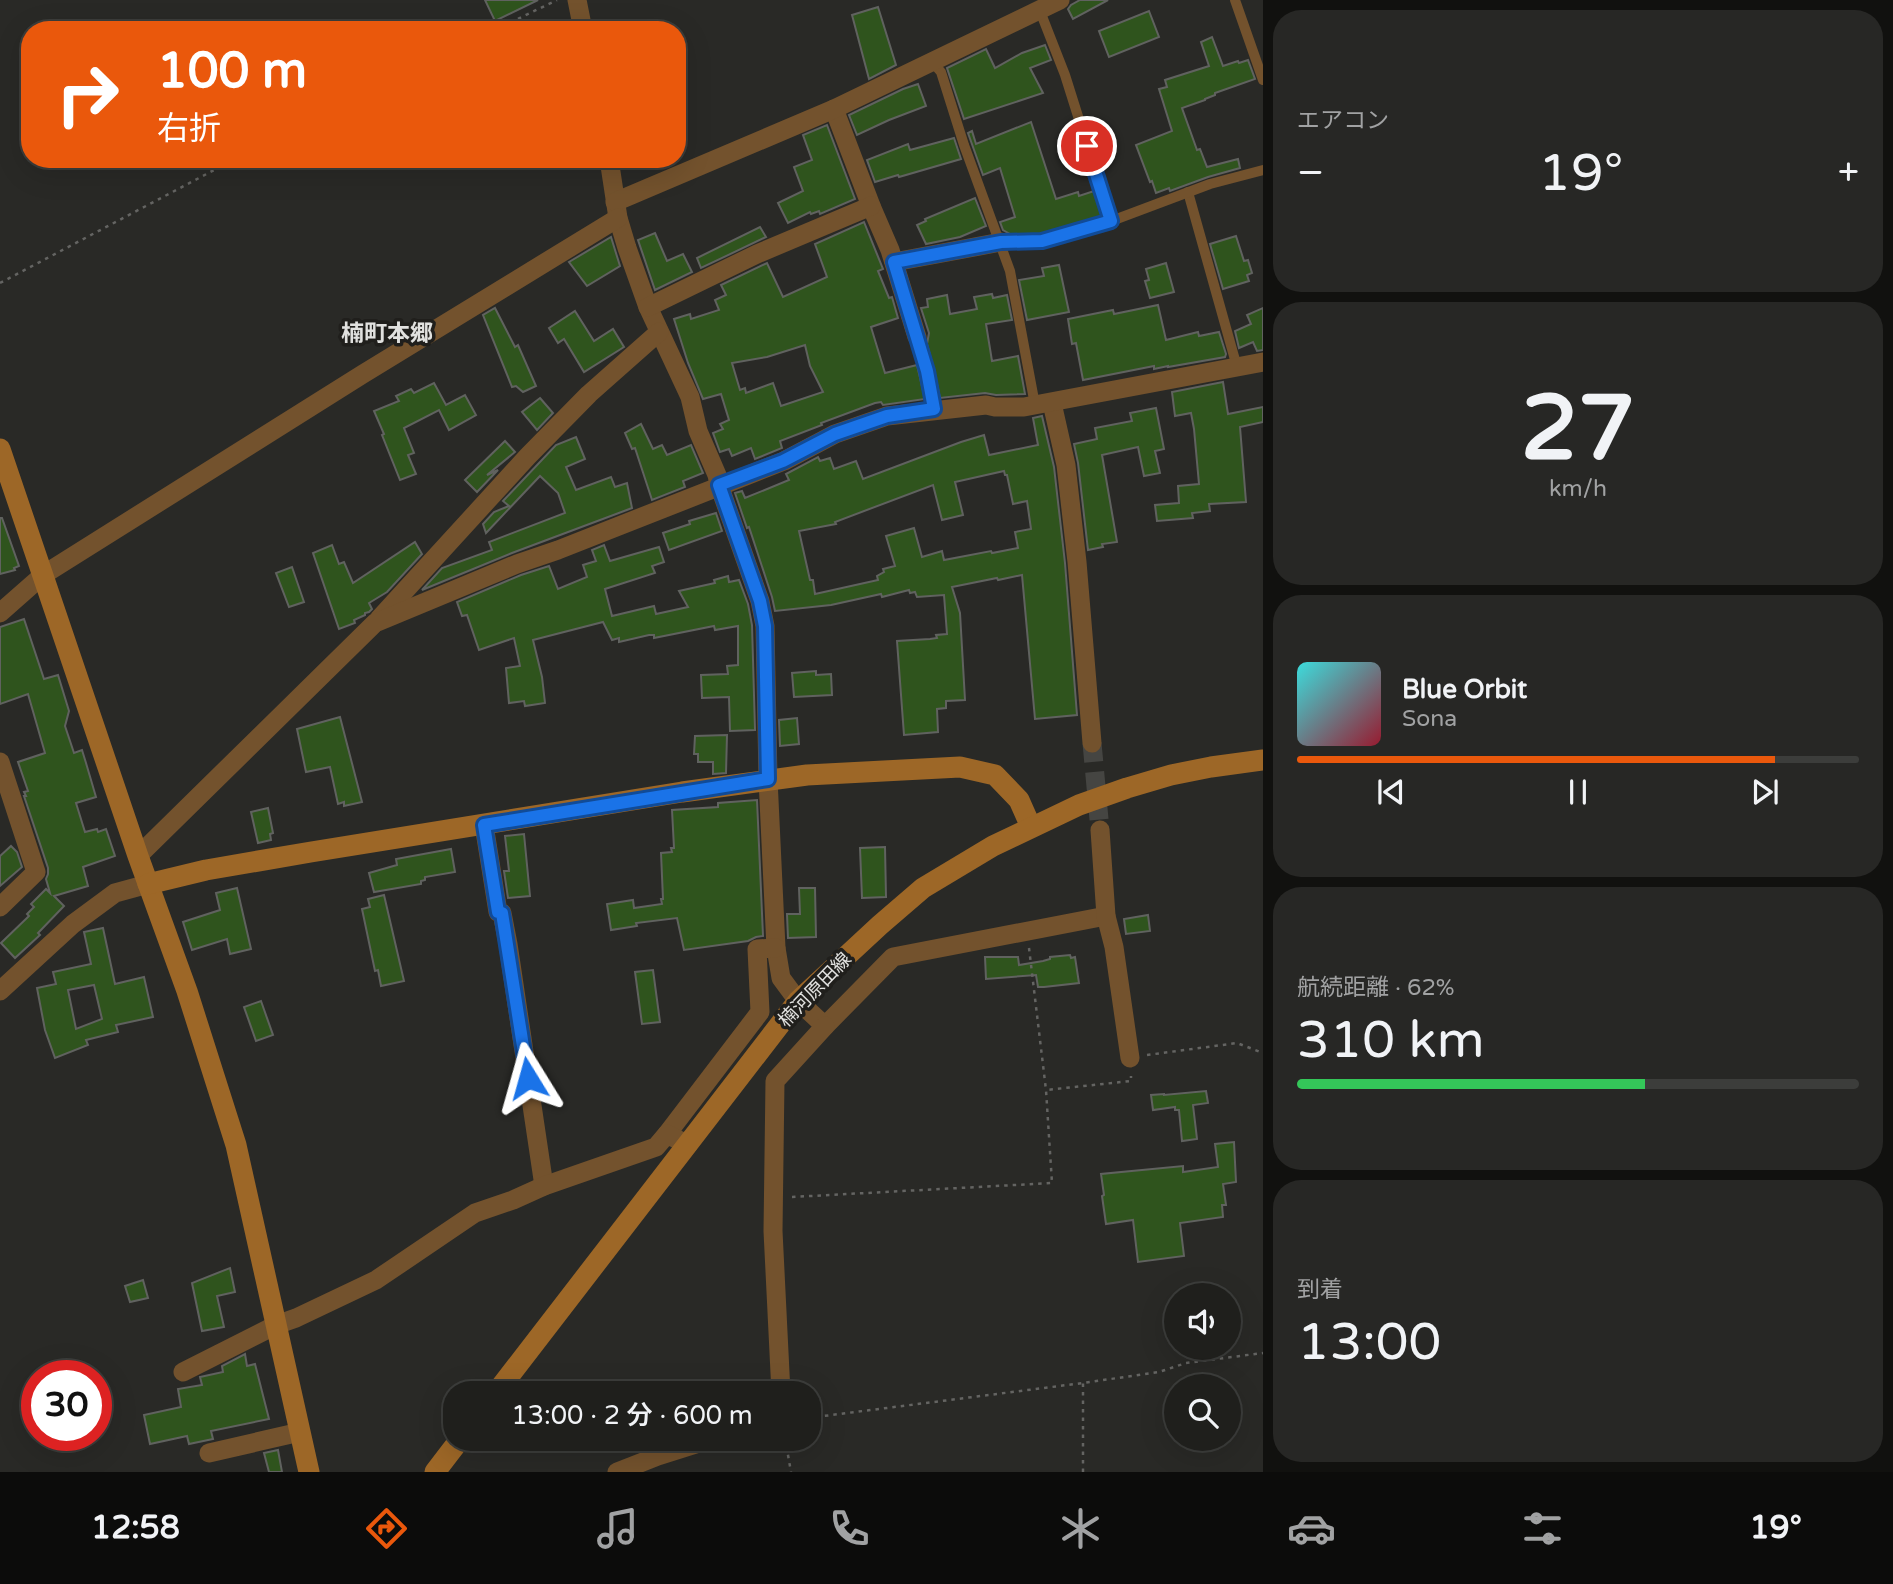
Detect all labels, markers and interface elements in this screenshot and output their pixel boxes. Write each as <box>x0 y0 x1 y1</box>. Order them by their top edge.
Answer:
text: 100 m <box>157 42 307 101</box>
icon: right <box>42 49 133 140</box>
text: エアコン <box>1297 107 1389 135</box>
text: 右折 <box>157 110 221 148</box>
pin <box>1057 116 1117 176</box>
icon: arrive <box>1068 127 1106 165</box>
text: 19° <box>1538 142 1623 205</box>
text: − <box>1297 150 1324 196</box>
text: + <box>1838 150 1859 196</box>
district label: 楠町本郷 <box>341 320 433 348</box>
text: 27 <box>1521 374 1635 484</box>
text: km/h <box>1549 475 1607 503</box>
text: Blue Orbit <box>1402 674 1527 705</box>
text: Sona <box>1402 705 1457 733</box>
icon: previous <box>1372 773 1410 811</box>
icon: pause <box>1559 773 1597 811</box>
icon: next <box>1746 773 1784 811</box>
street label: 楠河原田線 <box>774 948 856 1032</box>
text: 航続距離 · 62% <box>1297 974 1455 1002</box>
text: 310 km <box>1297 1009 1485 1072</box>
position arrow <box>491 1041 565 1115</box>
text: 到着 <box>1297 1276 1343 1304</box>
map controls <box>1164 1283 1241 1451</box>
button: sound <box>1164 1283 1241 1360</box>
text: 13:00 <box>1297 1311 1441 1374</box>
speed limit sign: 30 <box>21 1360 112 1451</box>
button: search <box>1164 1374 1241 1451</box>
text: 13:00 · 2 分 · 600 m <box>511 1400 753 1431</box>
icon: directions <box>362 1504 411 1553</box>
icon: music <box>593 1504 642 1553</box>
icon: phone <box>825 1504 874 1553</box>
icon: climate <box>1056 1504 1105 1553</box>
icon: car <box>1287 1504 1336 1553</box>
icon: filters <box>1518 1504 1567 1553</box>
text: 12:58 <box>91 1509 180 1547</box>
text: 19° <box>1749 1509 1802 1547</box>

